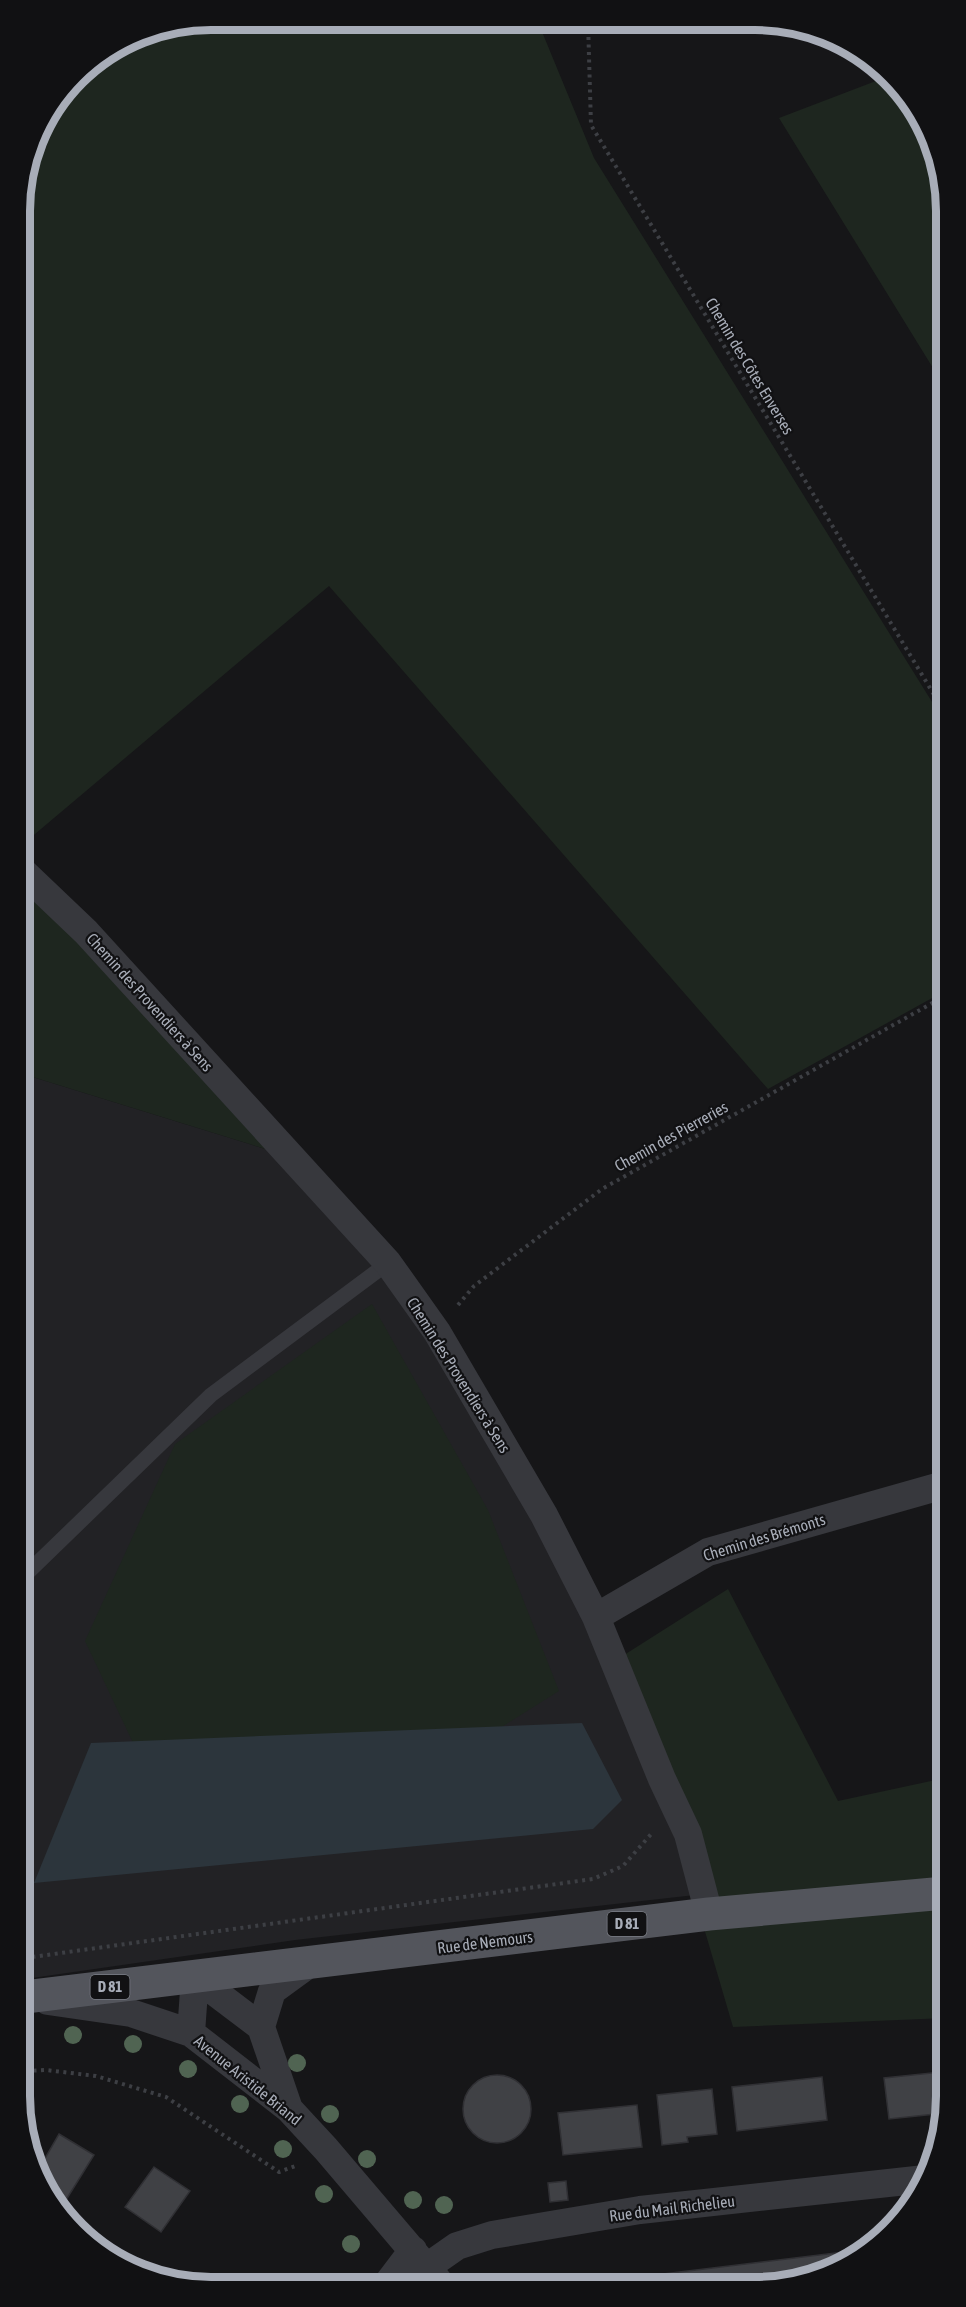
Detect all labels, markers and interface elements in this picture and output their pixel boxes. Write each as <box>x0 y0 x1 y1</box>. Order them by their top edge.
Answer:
street label: Chemin des Côtes Enverses <box>702 295 798 438</box>
street label: Chemin des Provendiers à Sens <box>83 929 217 1075</box>
street label: Chemin des Pierreries <box>611 1097 731 1175</box>
street label: Chemin des Provendiers à Sens <box>404 1294 514 1456</box>
street label: Chemin des Brémonts <box>701 1510 828 1564</box>
road number: D 81 <box>608 1912 646 1936</box>
street label: Rue de Nemours <box>436 1927 534 1957</box>
road number: D 81 <box>90 1975 130 1999</box>
street label: Avenue Aristide Briand <box>191 2031 305 2129</box>
street label: Rue du Mail Richelieu <box>608 2191 736 2225</box>

